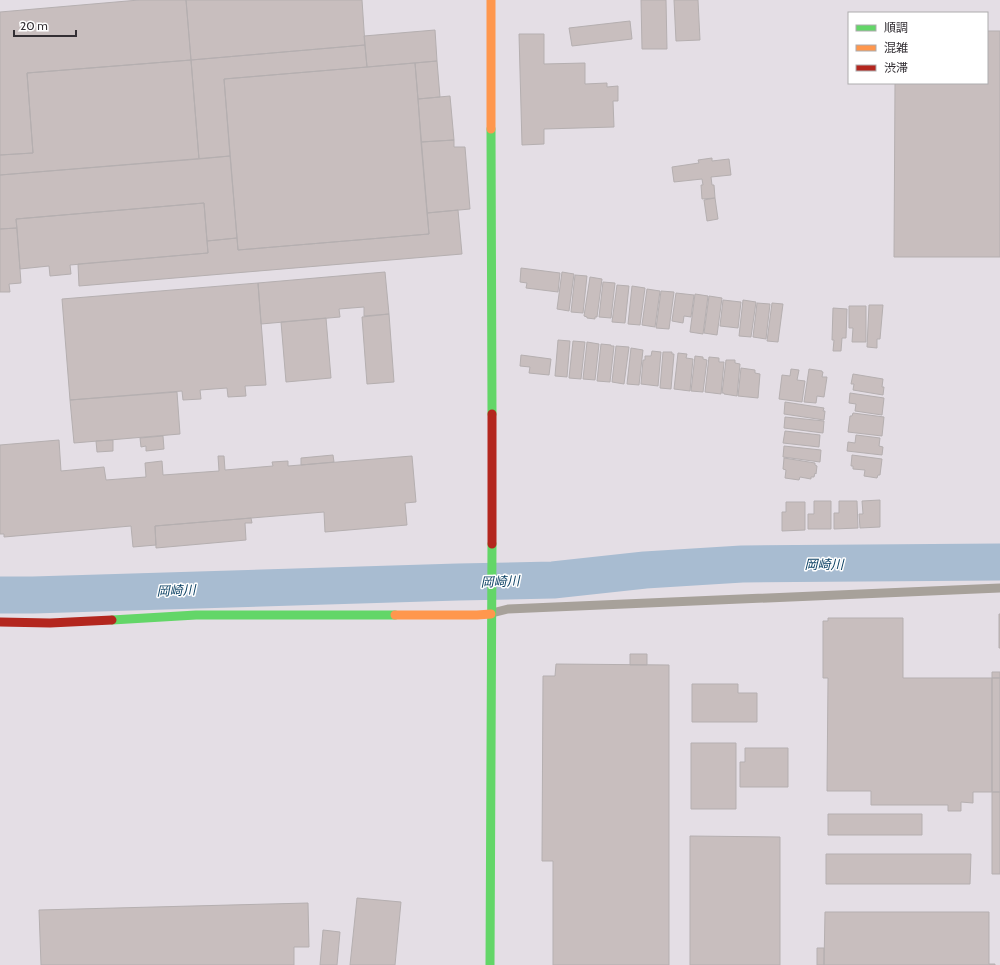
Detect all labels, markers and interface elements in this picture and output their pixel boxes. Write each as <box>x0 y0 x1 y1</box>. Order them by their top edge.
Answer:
scale bar <box>14 12 76 38</box>
legend <box>848 12 988 84</box>
text: 20 m <box>20 18 48 33</box>
text: 順調 <box>884 20 908 35</box>
text: 混雑 <box>884 40 908 55</box>
text: 渋滞 <box>884 60 908 75</box>
water label: 岡崎川 <box>804 556 845 572</box>
water label: 岡崎川 <box>480 572 522 590</box>
water label: 岡崎川 <box>156 581 198 599</box>

